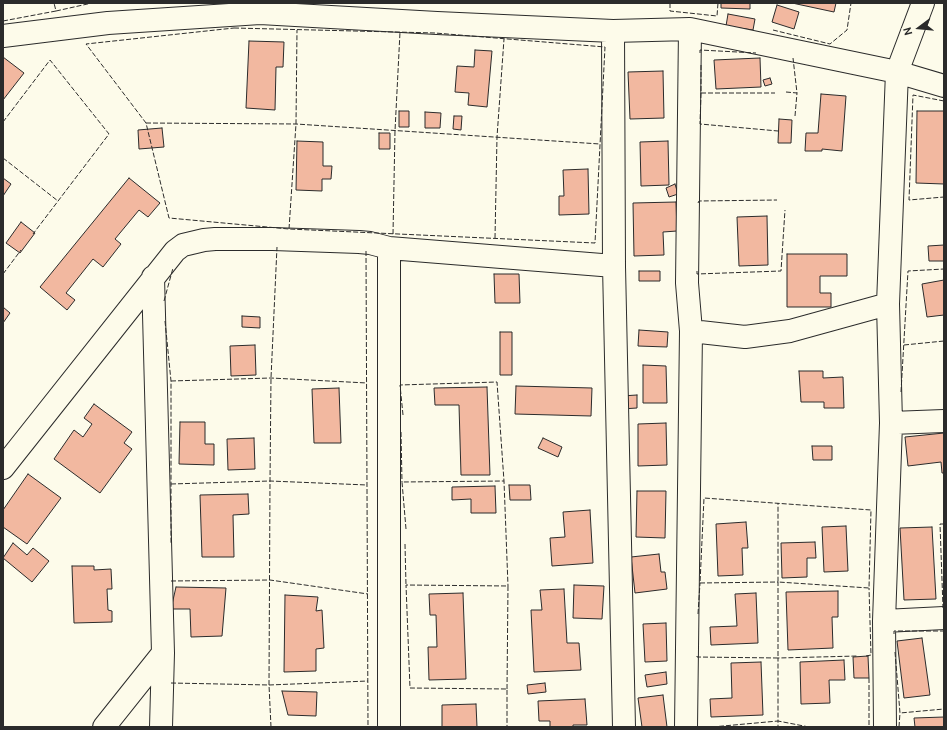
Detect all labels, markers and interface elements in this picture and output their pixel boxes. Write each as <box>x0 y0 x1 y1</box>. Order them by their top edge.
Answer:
north arrow <box>899 8 939 48</box>
text: N <box>900 26 915 37</box>

